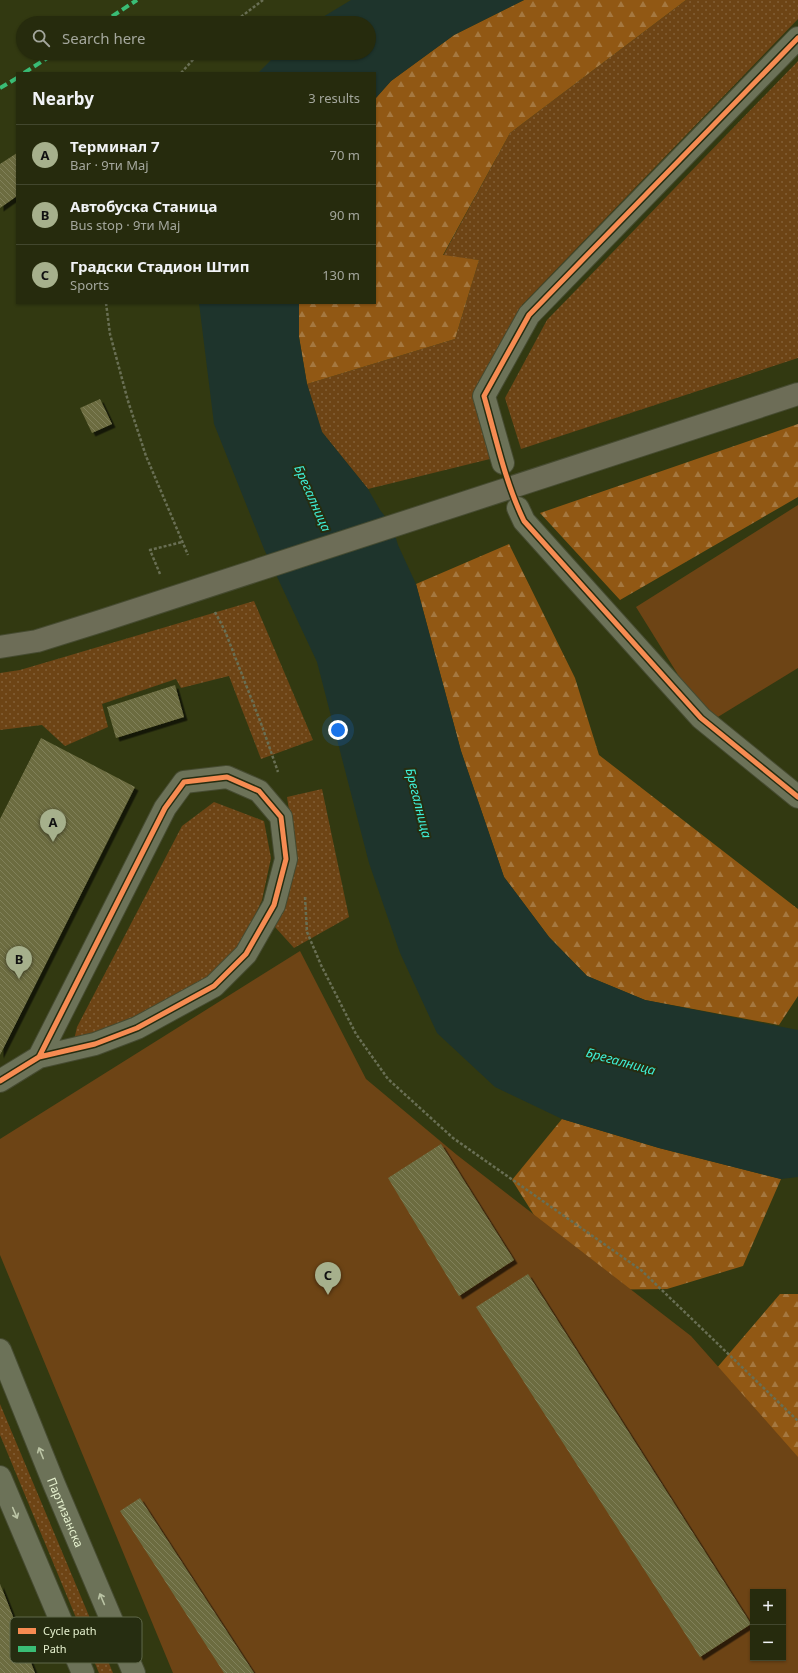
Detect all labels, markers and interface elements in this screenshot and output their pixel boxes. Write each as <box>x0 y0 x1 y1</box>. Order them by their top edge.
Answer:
search box <box>16 16 376 60</box>
icon: search <box>30 27 52 49</box>
text: Search here <box>62 28 145 48</box>
text: Nearby <box>32 87 94 110</box>
text: 3 results <box>308 89 360 107</box>
text: Терминал 7 <box>70 136 160 156</box>
text: A <box>41 146 50 164</box>
text: 70 m <box>330 146 360 164</box>
text: Bar · 9ти Мај <box>70 156 149 174</box>
text: Автобуска Станица <box>70 196 217 216</box>
text: B <box>41 206 49 224</box>
text: 90 m <box>330 206 360 224</box>
text: Bus stop · 9ти Мај <box>70 216 180 234</box>
text: Градски Стадион Штип <box>70 256 249 276</box>
text: C <box>41 266 49 284</box>
text: 130 m <box>322 266 360 284</box>
text: Sports <box>70 276 109 294</box>
water label: Брегалница <box>290 462 336 535</box>
your location <box>328 720 348 740</box>
water label: Брегалница <box>402 766 437 840</box>
pin: A <box>40 809 66 842</box>
pin: B <box>6 946 32 979</box>
water label: Брегалница <box>584 1043 658 1079</box>
pin: C <box>315 1262 341 1295</box>
one-way arrow <box>37 1447 45 1459</box>
street label: Партизанска <box>44 1475 88 1550</box>
one-way arrow <box>12 1507 20 1519</box>
map controls <box>750 1589 786 1661</box>
button: + <box>750 1589 786 1625</box>
one-way arrow <box>98 1593 106 1605</box>
legend <box>10 1617 142 1663</box>
text: Cycle path <box>43 1623 96 1638</box>
button: − <box>750 1625 786 1661</box>
text: Path <box>43 1641 67 1656</box>

